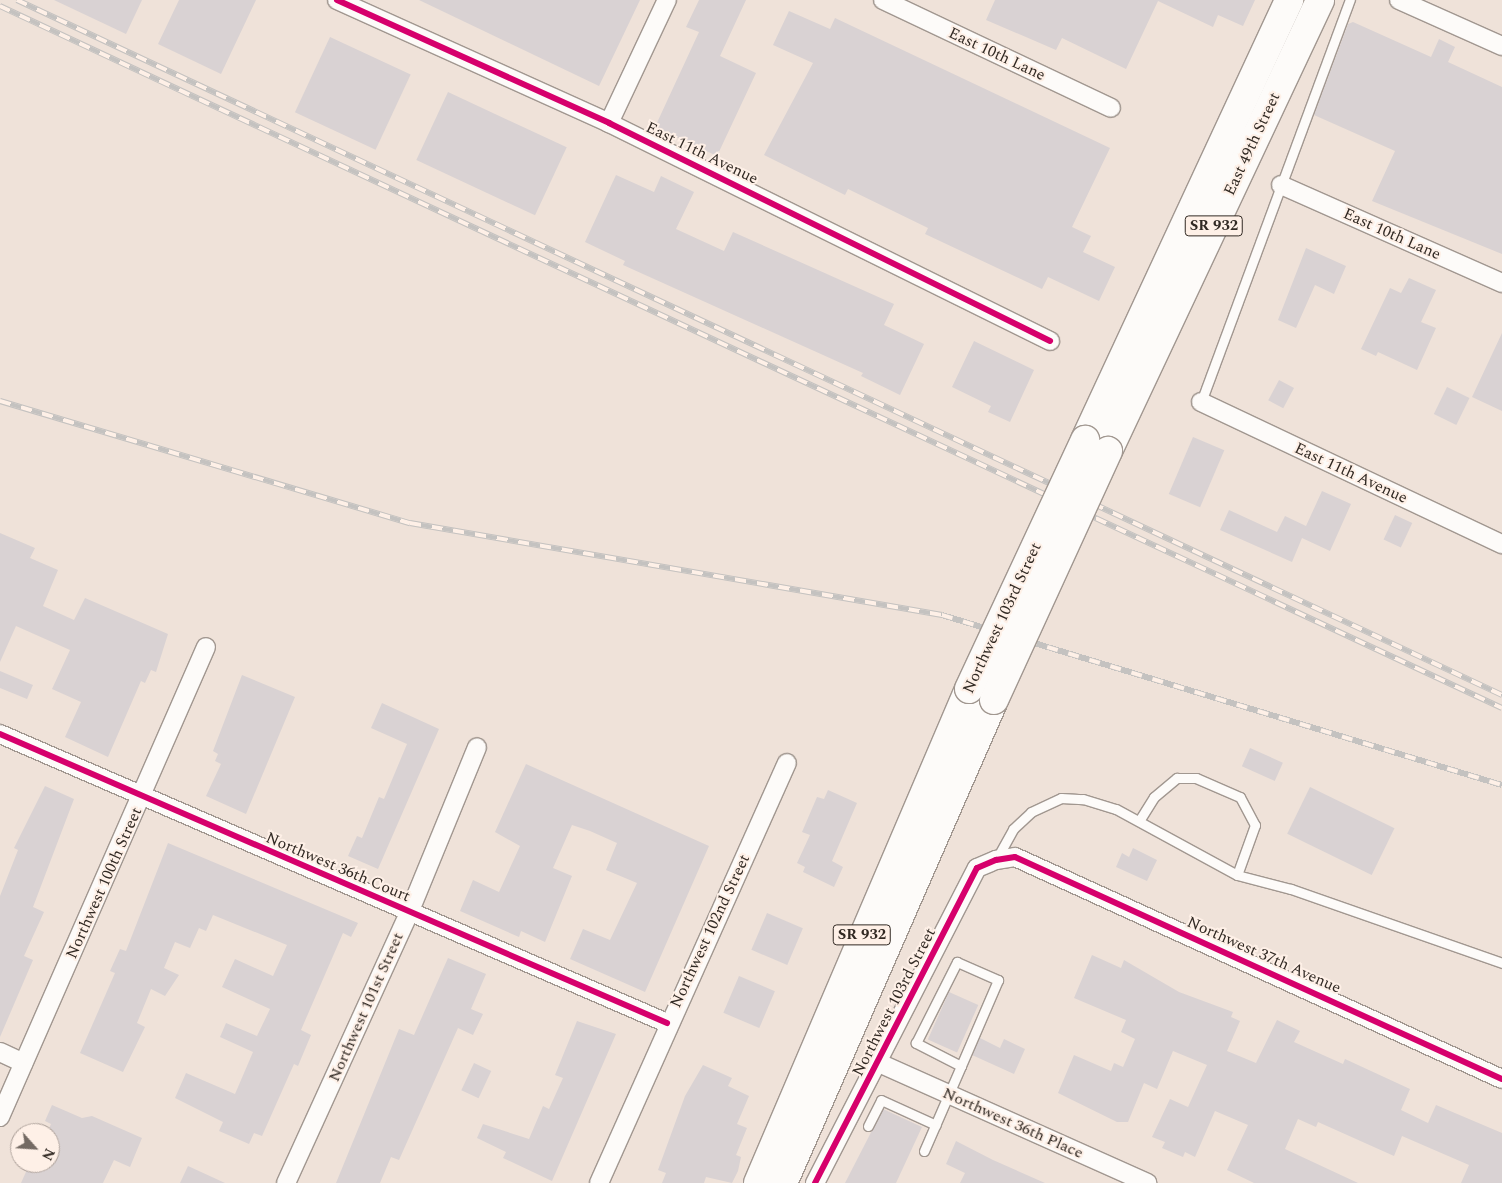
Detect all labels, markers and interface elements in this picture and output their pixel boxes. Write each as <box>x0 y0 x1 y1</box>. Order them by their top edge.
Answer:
street label: East 10th Lane <box>946 23 1048 85</box>
street label: East 49th Street <box>1220 89 1284 199</box>
street label: East 11th Avenue <box>643 118 761 188</box>
street label: East 10th Lane <box>1340 204 1444 264</box>
road number: SR 932 <box>1184 214 1244 238</box>
street label: East 11th Avenue <box>1291 438 1411 508</box>
street label: Northwest 103rd Street <box>959 540 1045 696</box>
street label: Northwest 100th Street <box>62 804 146 962</box>
street label: Northwest 36th Court <box>263 828 413 906</box>
street label: Northwest 102nd Street <box>666 851 754 1011</box>
street label: Northwest 37th Avenue <box>1184 912 1344 998</box>
road number: SR 932 <box>832 922 892 948</box>
street label: Northwest 103rd Street <box>848 925 940 1079</box>
street label: Northwest 101st Street <box>324 929 408 1085</box>
street label: Northwest 36th Place <box>940 1083 1086 1163</box>
north arrow <box>10 1123 60 1173</box>
text: N <box>36 1145 60 1164</box>

